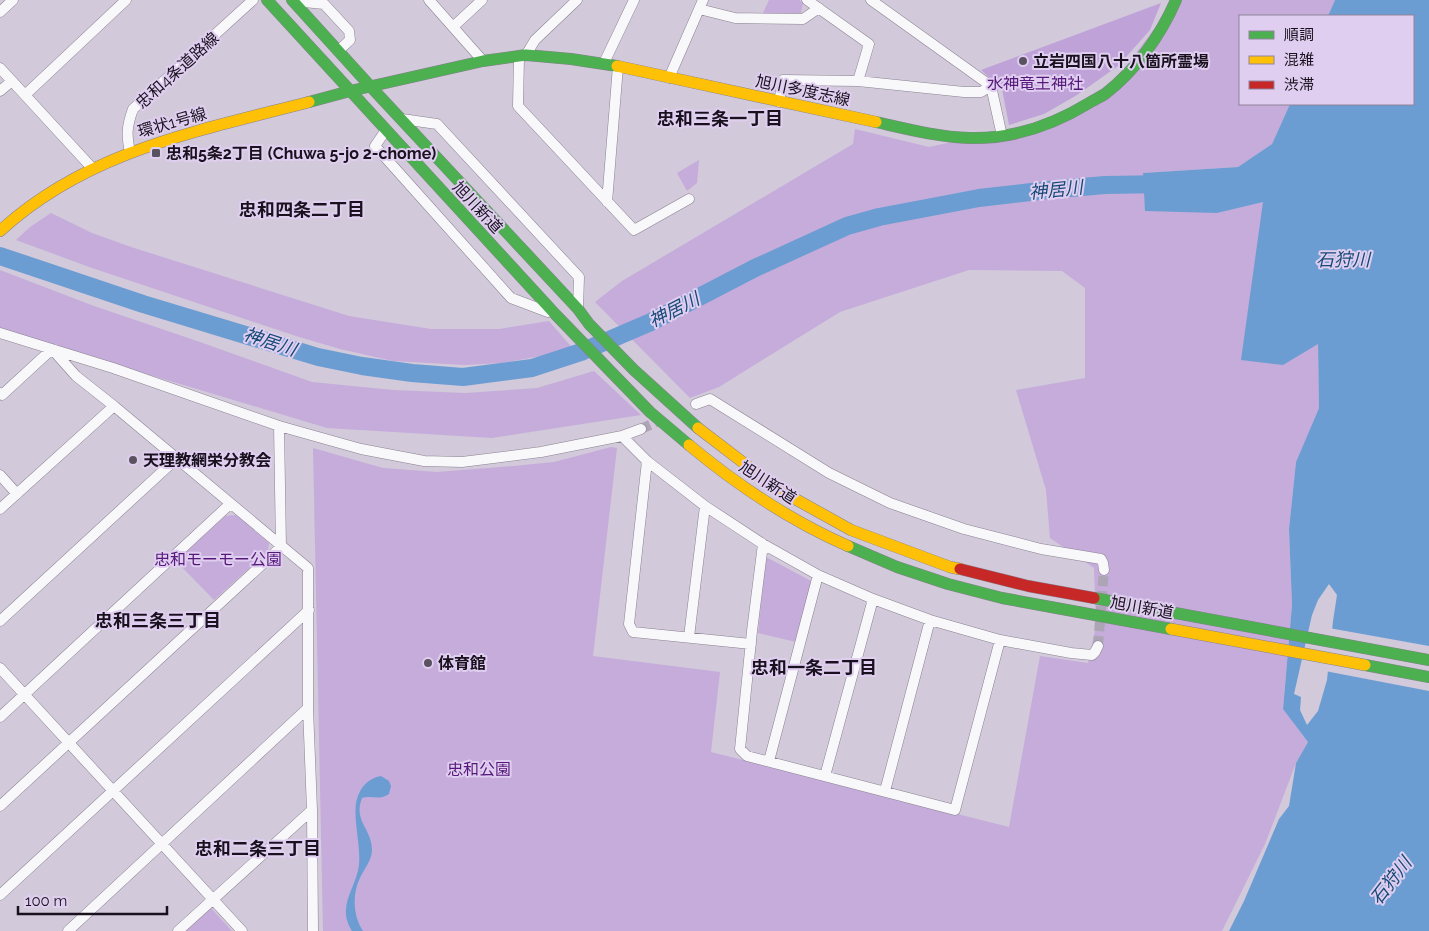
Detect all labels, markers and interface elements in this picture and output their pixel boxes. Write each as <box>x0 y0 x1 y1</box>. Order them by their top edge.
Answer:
legend <box>1239 15 1414 105</box>
text: 順調 <box>1284 26 1314 44</box>
street label: 忠和4条道路線 <box>132 28 223 112</box>
text: 混雑 <box>1284 51 1314 69</box>
place label: 立岩四国八十八箇所霊場 <box>1033 52 1209 71</box>
marker: 立岩四国八十八箇所霊場 <box>1017 55 1029 67</box>
street label: 旭川多度志線 <box>754 71 852 110</box>
park label: 水神竜王神社 <box>987 74 1083 93</box>
text: 渋滞 <box>1284 76 1314 94</box>
street label: 環状1号線 <box>135 104 209 141</box>
district label: 忠和三条一丁目 <box>657 108 783 129</box>
place label: 忠和5条2丁目 (Chuwa 5-jo 2-chome) <box>166 144 436 163</box>
marker: 忠和5条2丁目 (Chuwa 5-jo 2-chome) <box>150 147 162 159</box>
water label: 神居川 <box>1028 176 1086 203</box>
street label: 旭川新道 <box>449 177 506 237</box>
district label: 忠和四条二丁目 <box>239 199 365 220</box>
water label: 石狩川 <box>1316 249 1372 270</box>
water label: 神居川 <box>645 287 704 331</box>
water label: 神居川 <box>241 323 301 360</box>
place label: 天理教網栄分教会 <box>143 451 271 470</box>
marker: 天理教網栄分教会 <box>127 454 139 466</box>
street label: 旭川新道 <box>736 457 800 508</box>
park label: 忠和モーモー公園 <box>154 550 282 569</box>
street label: 旭川新道 <box>1109 593 1175 622</box>
district label: 忠和三条三丁目 <box>95 610 221 631</box>
place label: 体育館 <box>438 654 486 673</box>
marker: 体育館 <box>422 657 434 669</box>
district label: 忠和一条二丁目 <box>751 657 877 678</box>
park label: 忠和公園 <box>447 760 511 779</box>
district label: 忠和二条三丁目 <box>195 838 321 859</box>
water label: 石狩川 <box>1366 851 1417 908</box>
scale bar <box>18 884 166 916</box>
text: 100 m <box>25 892 67 910</box>

